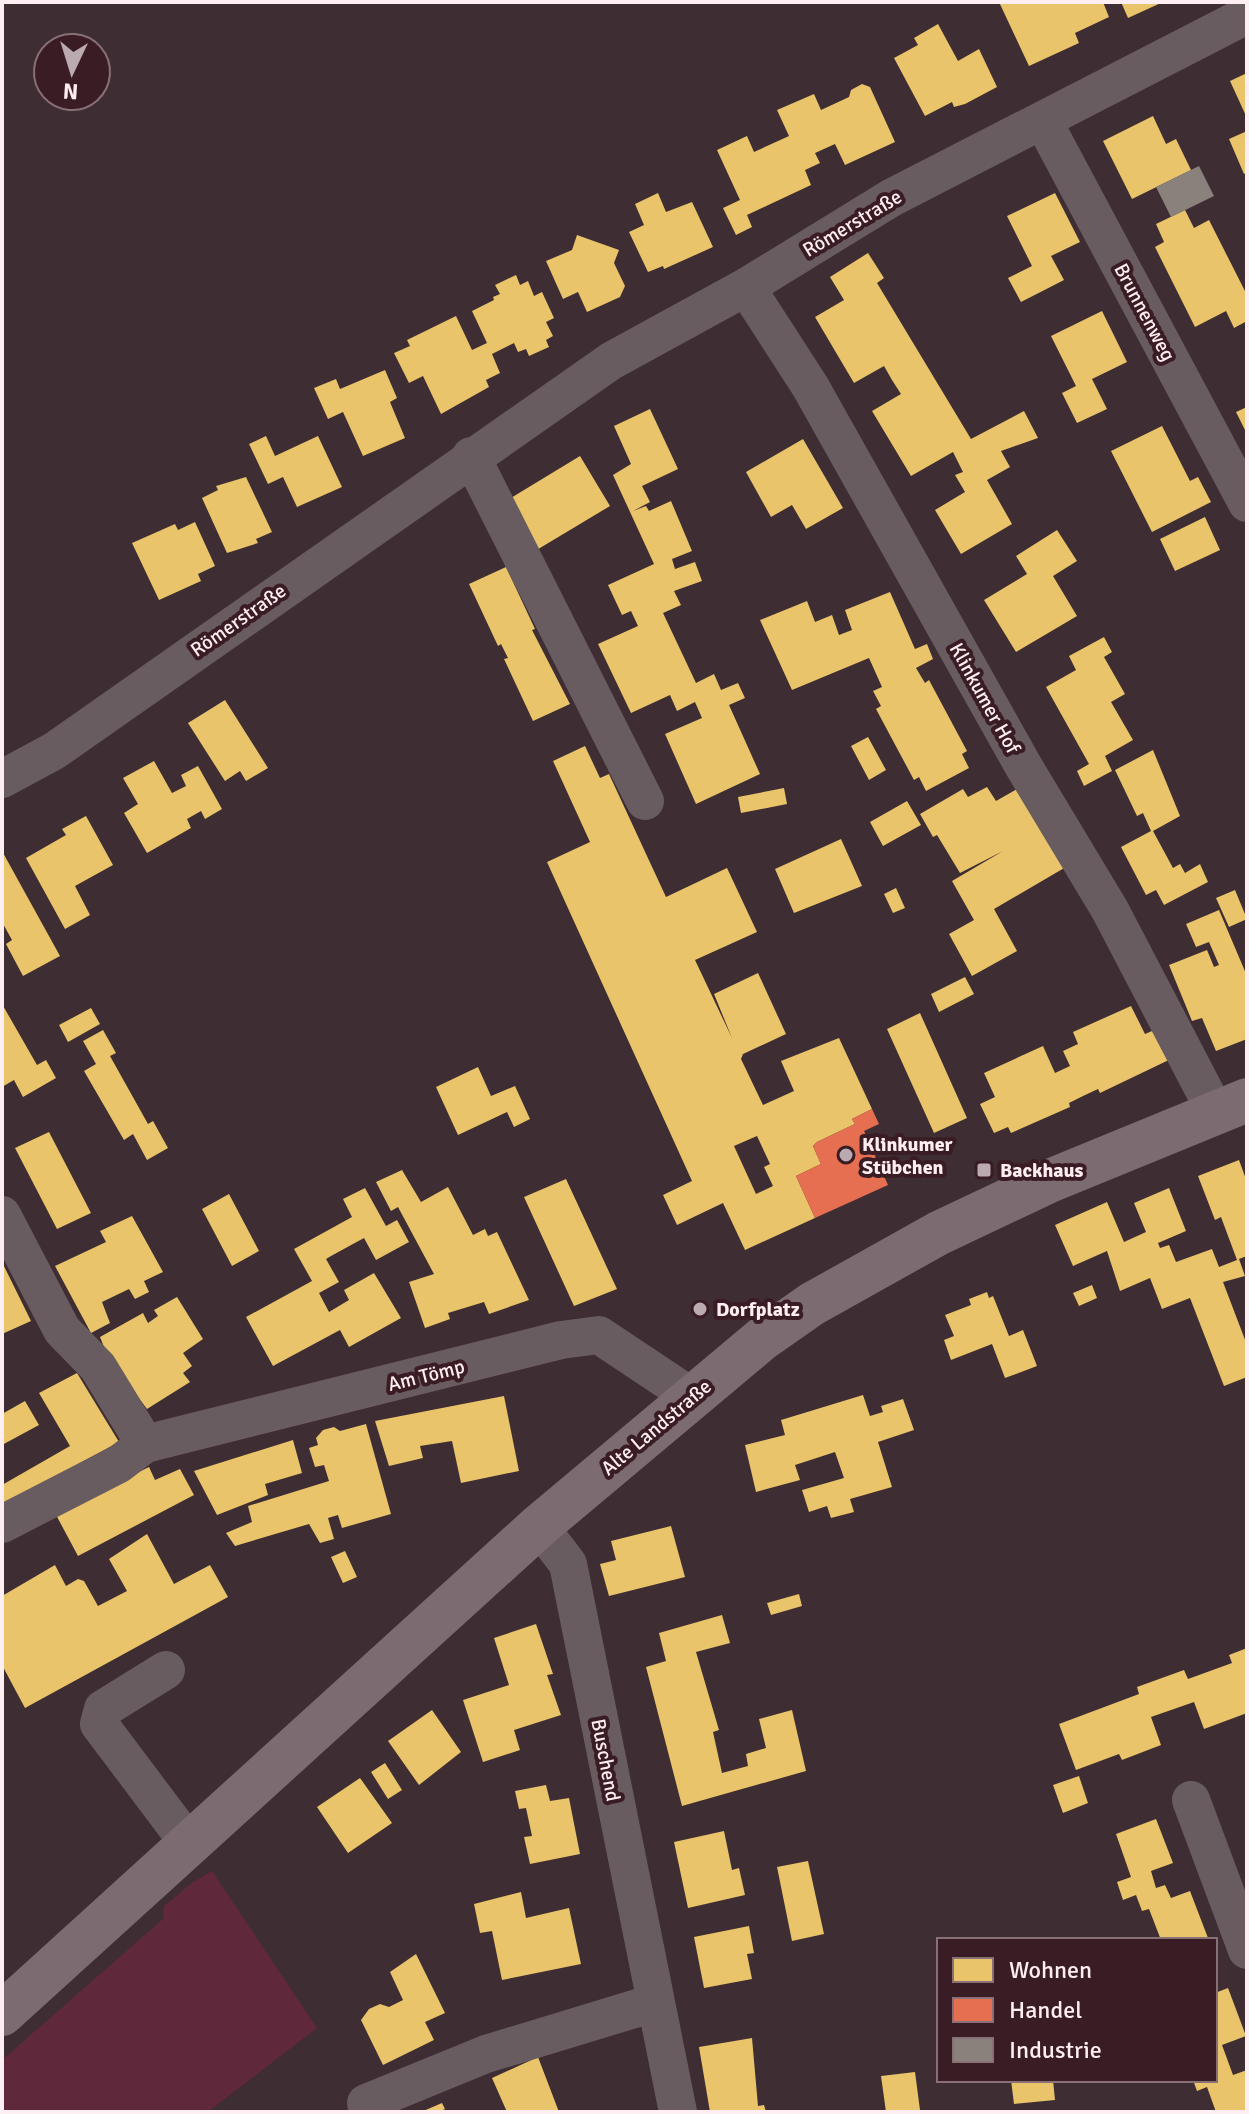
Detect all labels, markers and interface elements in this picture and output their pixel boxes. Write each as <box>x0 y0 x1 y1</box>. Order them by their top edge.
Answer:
north arrow <box>32 32 112 112</box>
text: N <box>62 77 79 105</box>
street label: Römerstraße <box>798 184 906 263</box>
street label: Brunnenweg <box>1108 259 1181 365</box>
street label: Römerstraße <box>186 578 291 663</box>
street label: Klinkumer Hof <box>944 638 1026 759</box>
place label: Klinkumer Stübchen <box>862 1132 953 1180</box>
marker: Klinkumer Stübchen <box>837 1146 855 1164</box>
place label: Backhaus <box>1000 1158 1084 1183</box>
marker: Backhaus <box>975 1161 993 1179</box>
place label: Dorfplatz <box>716 1297 800 1322</box>
marker: Dorfplatz <box>691 1300 709 1318</box>
street label: Am Tömp <box>385 1354 467 1397</box>
street label: Alte Landstraße <box>596 1374 717 1481</box>
street label: Buschend <box>585 1717 626 1804</box>
legend <box>937 1938 1217 2082</box>
text: Wohnen <box>1009 1955 1092 1985</box>
text: Handel <box>1009 1995 1082 2025</box>
text: Industrie <box>1009 2035 1102 2065</box>

